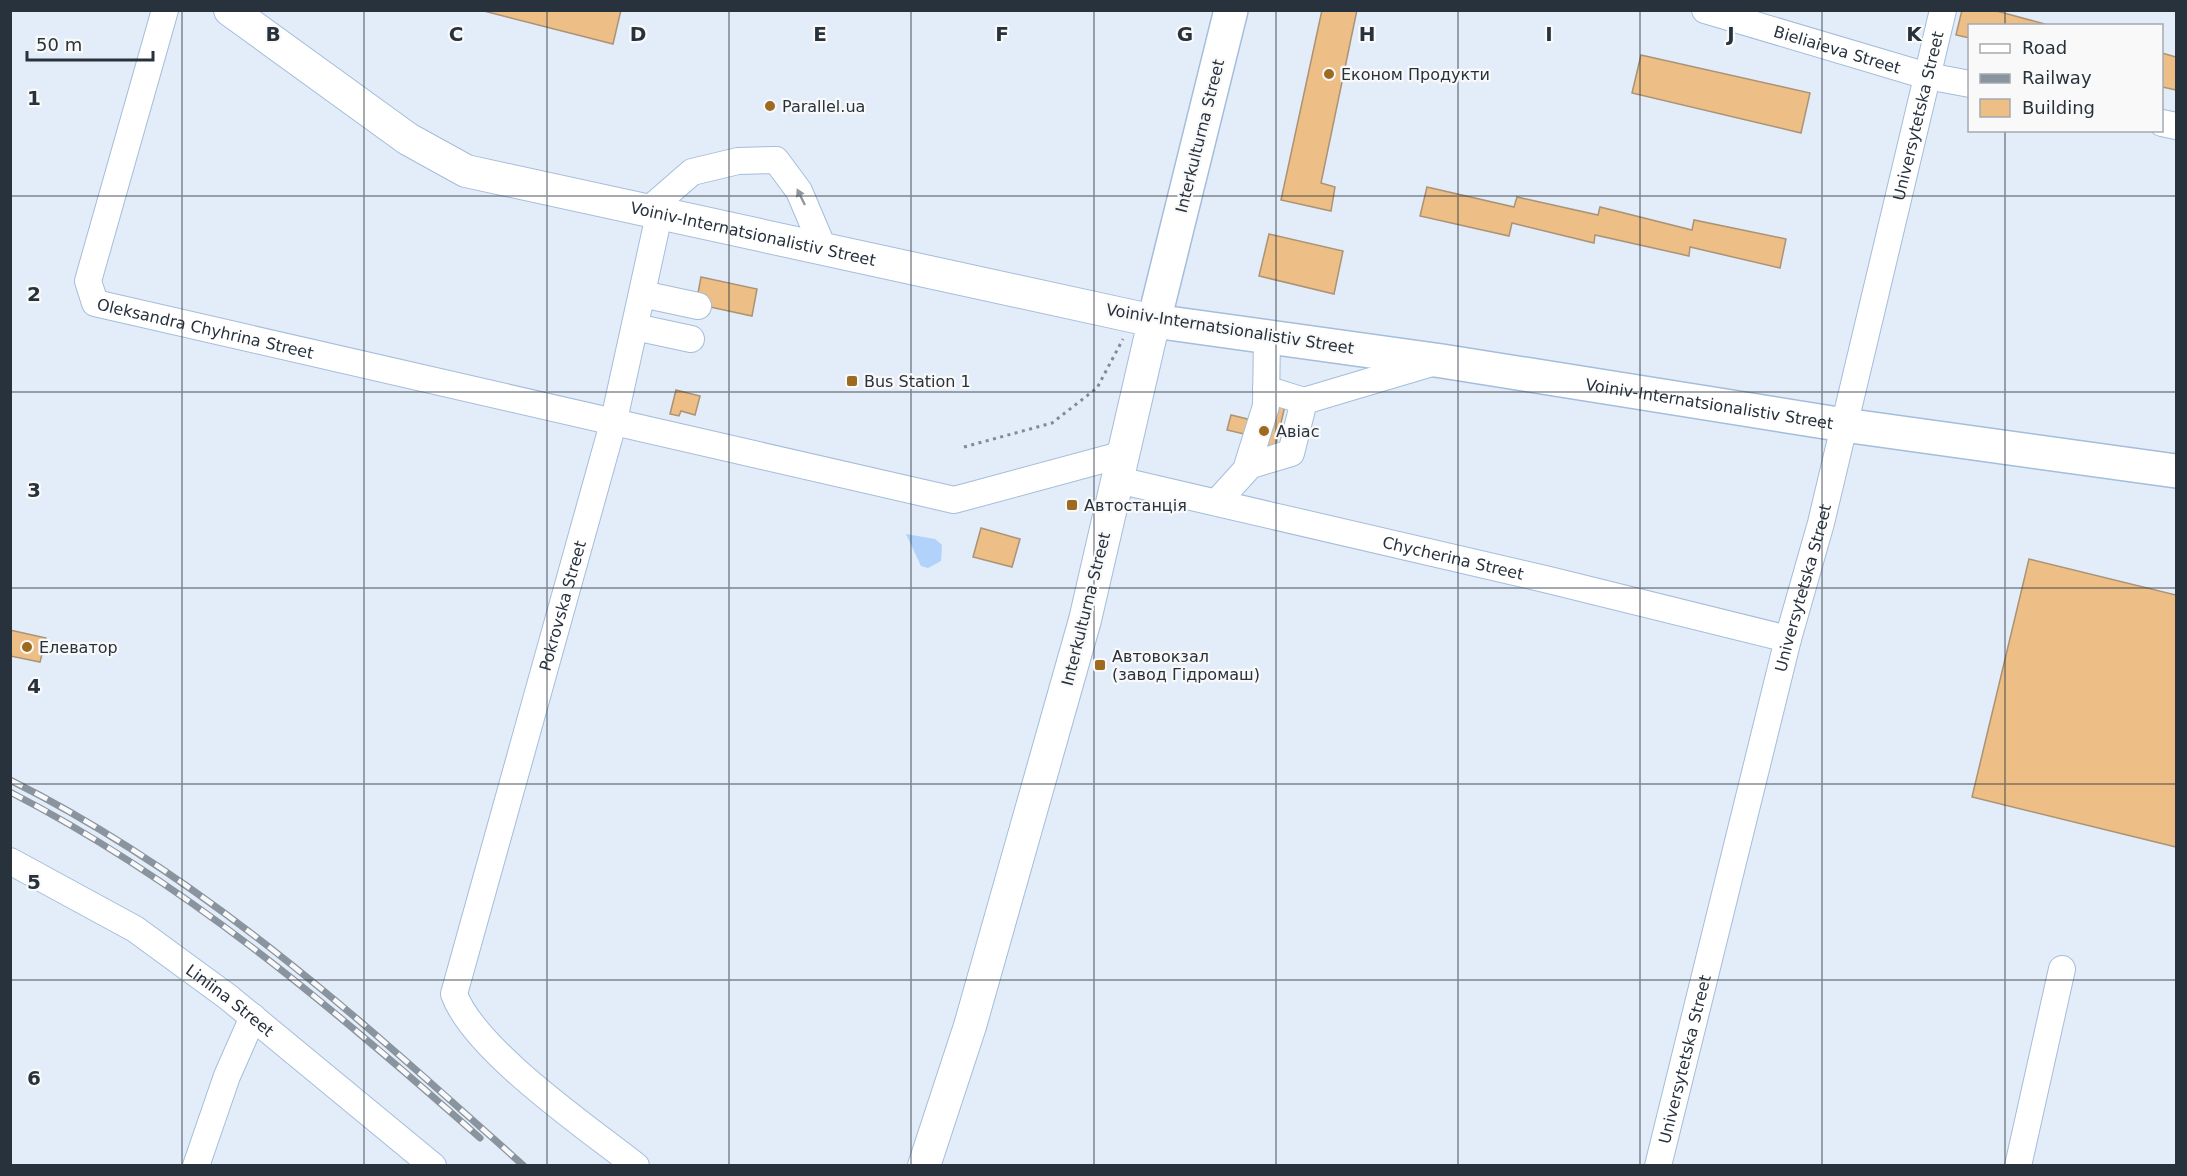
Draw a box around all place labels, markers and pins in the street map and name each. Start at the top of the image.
place label: Економ Продукти [1341,65,1490,84]
marker: Економ Продукти [1322,67,1336,81]
place label: Parallel.ua [782,97,865,116]
marker: Parallel.ua [763,99,777,113]
place label: Bus Station 1 [864,372,971,391]
marker: Bus Station 1 [845,374,859,388]
place label: Авіас [1276,422,1319,441]
marker: Авіас [1257,424,1271,438]
place label: Автостанція [1084,496,1187,515]
marker: Автостанція [1065,498,1079,512]
place label: Елеватор [39,638,118,657]
marker: Елеватор [20,640,34,654]
place label: Автовокзал (завод Гідромаш) [1112,647,1260,684]
marker: Автовокзал (завод Гідромаш) [1093,658,1107,672]

